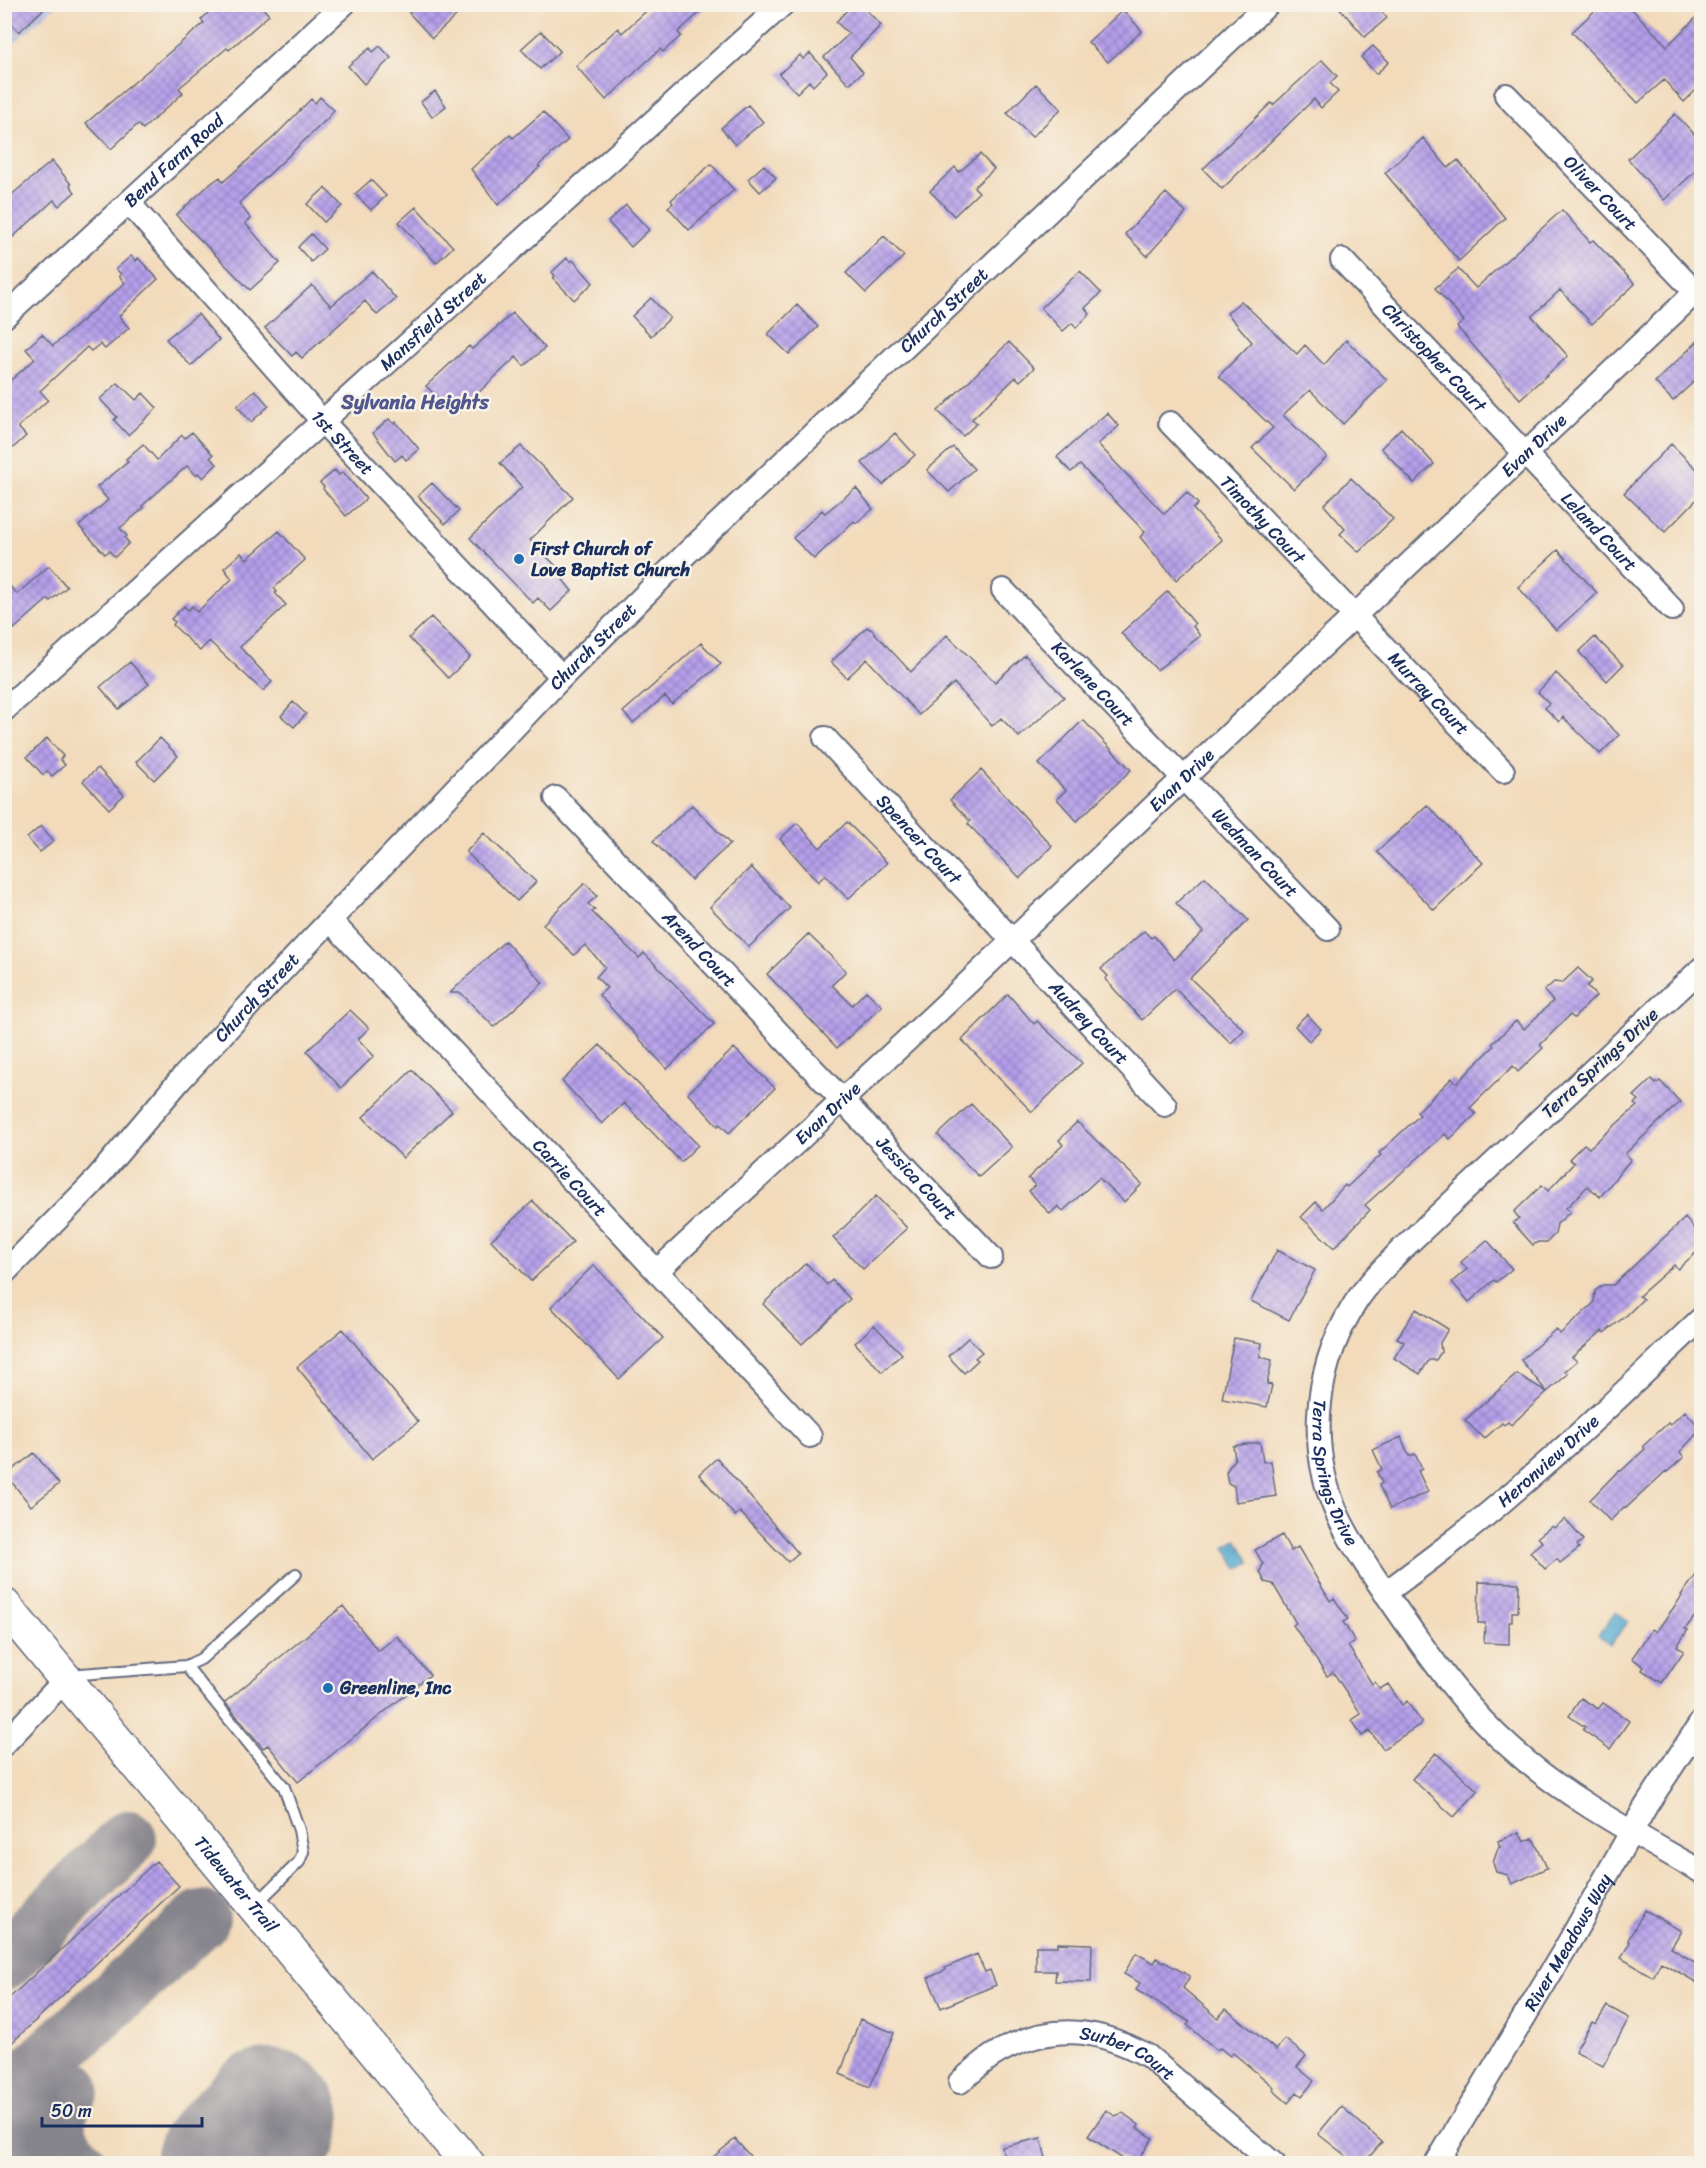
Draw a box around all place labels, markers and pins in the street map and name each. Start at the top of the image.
place label: First Church of Love Baptist Church [530,533,691,586]
marker: First Church of Love Baptist Church [512,552,526,566]
place label: Greenline, Inc [339,1672,452,1704]
marker: Greenline, Inc [321,1681,335,1695]

